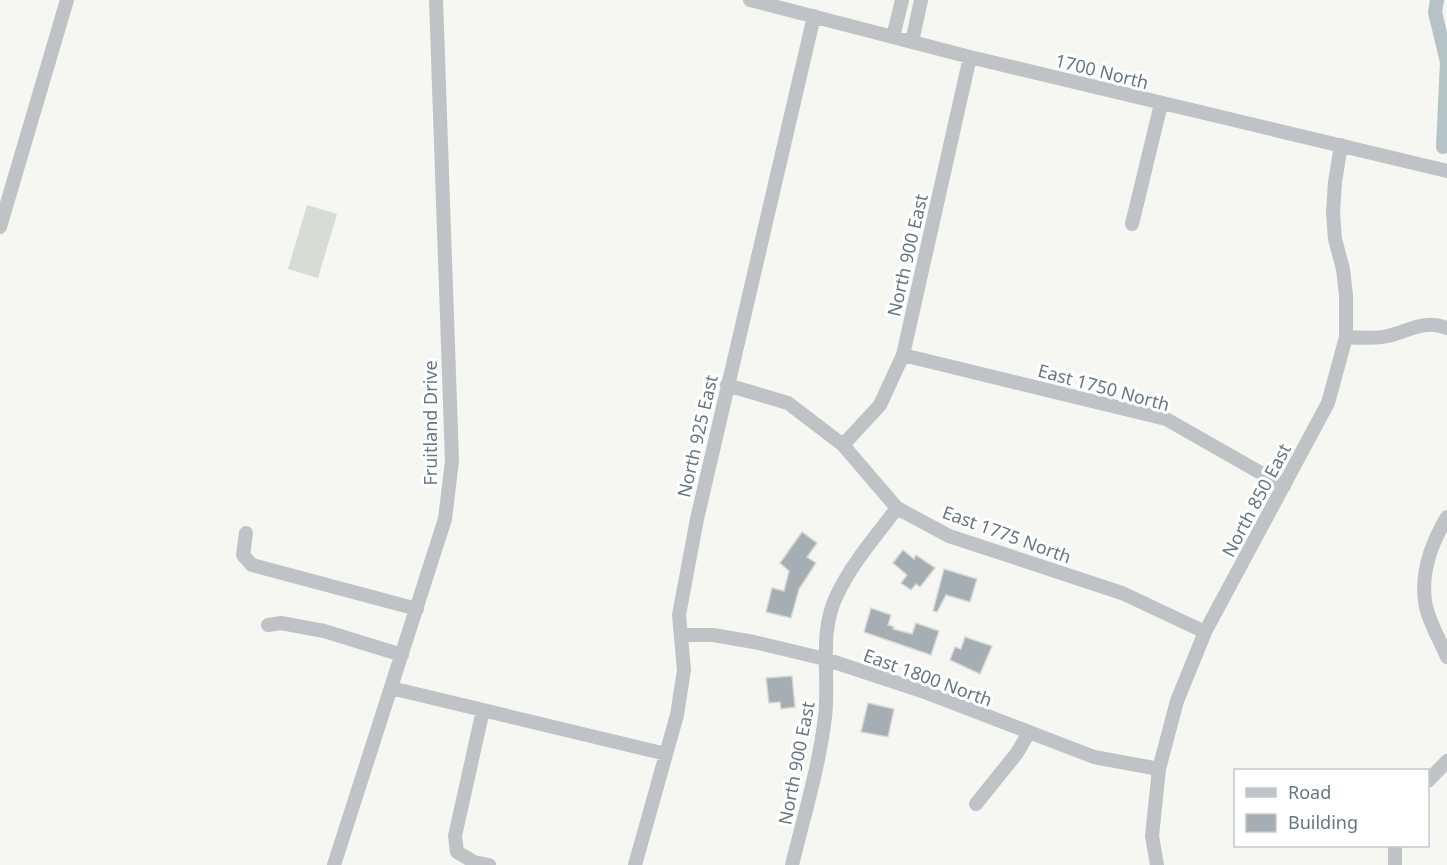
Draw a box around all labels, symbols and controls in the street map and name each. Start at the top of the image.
street label: 1700 North [1053,48,1151,94]
street label: North 900 East [881,191,933,319]
street label: East 1750 North [1035,358,1173,416]
street label: Fruitland Drive [418,360,442,486]
street label: North 925 East [671,372,723,500]
street label: North 850 East [1216,439,1296,561]
street label: East 1775 North [939,500,1075,568]
street label: East 1800 North [860,643,996,711]
street label: North 900 East [772,699,820,827]
legend [1234,769,1429,847]
text: Road [1288,780,1331,804]
text: Building [1288,810,1358,834]

